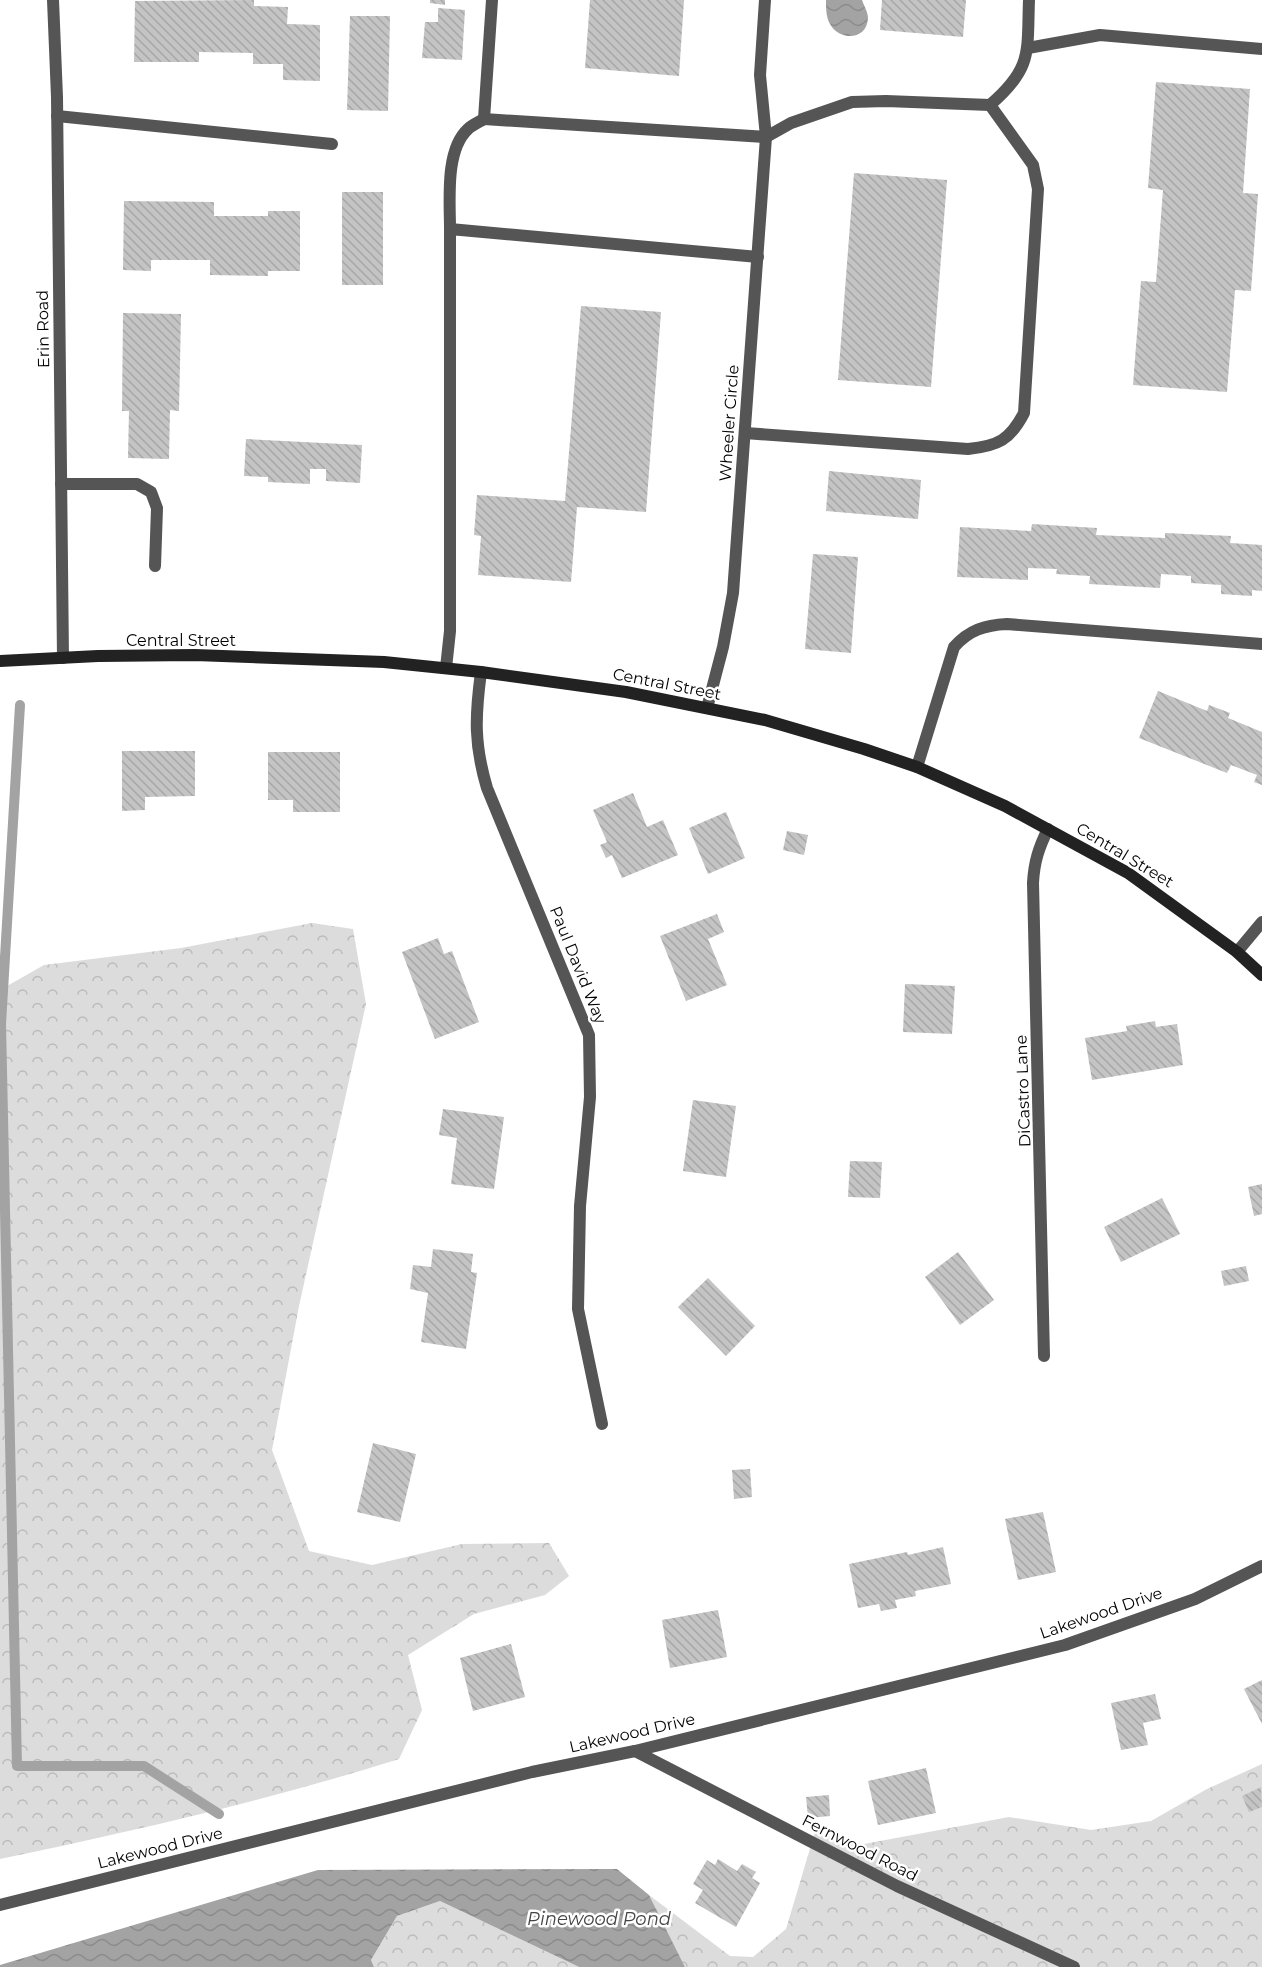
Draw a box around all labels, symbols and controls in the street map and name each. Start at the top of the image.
street label: Erin Road [33,290,53,368]
street label: Wheeler Circle [715,364,743,482]
street label: Central Street [126,631,237,650]
street label: Central Street [611,664,723,704]
street label: Central Street [1073,819,1177,892]
street label: Paul David Way [546,903,610,1027]
street label: DiCastro Lane [1012,1035,1034,1147]
street label: Lakewood Drive [1037,1583,1165,1643]
street label: Lakewood Drive [567,1709,697,1757]
street label: Fernwood Road [799,1811,921,1885]
street label: Lakewood Drive [95,1823,225,1873]
water label: Pinewood Pond [527,1908,672,1930]

